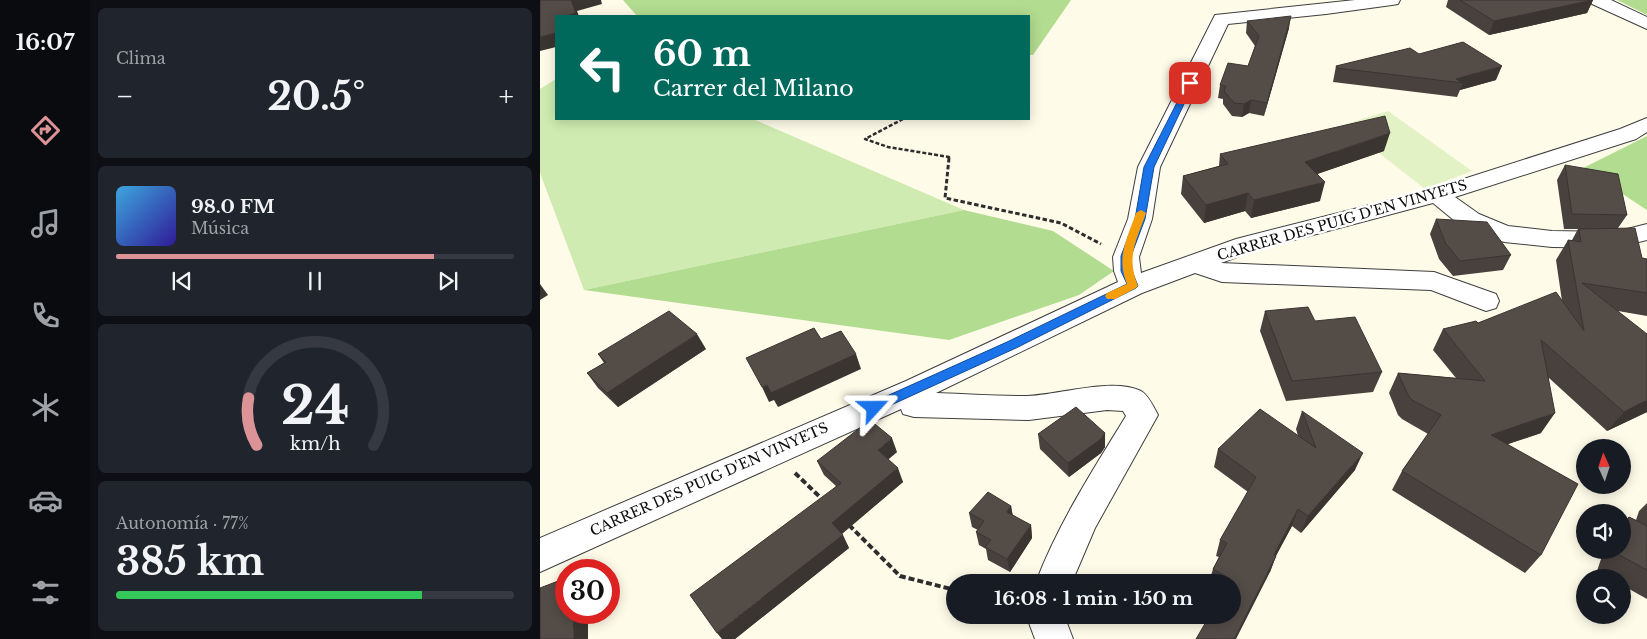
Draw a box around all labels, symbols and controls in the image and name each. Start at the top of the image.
text: 16:07 [16,29,74,56]
text: 60 m [653,32,751,75]
icon: left [570,35,635,100]
text: Clima [116,48,166,68]
pin [1169,62,1211,104]
icon: arrive [1176,69,1204,97]
text: 20.5° [267,73,365,120]
text: Carrer del Milano [653,75,854,102]
text: − [116,79,134,114]
text: + [499,79,514,114]
icon: directions [28,113,63,148]
street label: CARRER DES PUIG D'EN VINYETS [1215,176,1469,264]
text: 98.0 FM [191,195,275,218]
icon: music [28,206,63,241]
text: Música [191,218,249,238]
icon: previous [168,267,196,295]
icon: pause [301,267,329,295]
icon: next [434,267,462,295]
icon: phone [28,298,63,333]
text: 24 [281,374,349,438]
position arrow [847,381,899,433]
icon: climate [28,390,63,425]
street label: CARRER DES PUIG D'EN VINYETS [587,418,831,540]
text: km/h [290,433,340,455]
north arrow [1576,439,1631,494]
map controls [1576,439,1631,624]
icon: car [28,483,63,518]
button: sound [1576,504,1631,559]
text: Autonomía · 77% [116,513,249,533]
text: 385 km [116,538,264,585]
speed limit sign: 30 [555,559,620,624]
button: search [1576,569,1631,624]
icon: filters [28,575,63,610]
text: 16:08 · 1 min · 150 m [994,587,1193,610]

